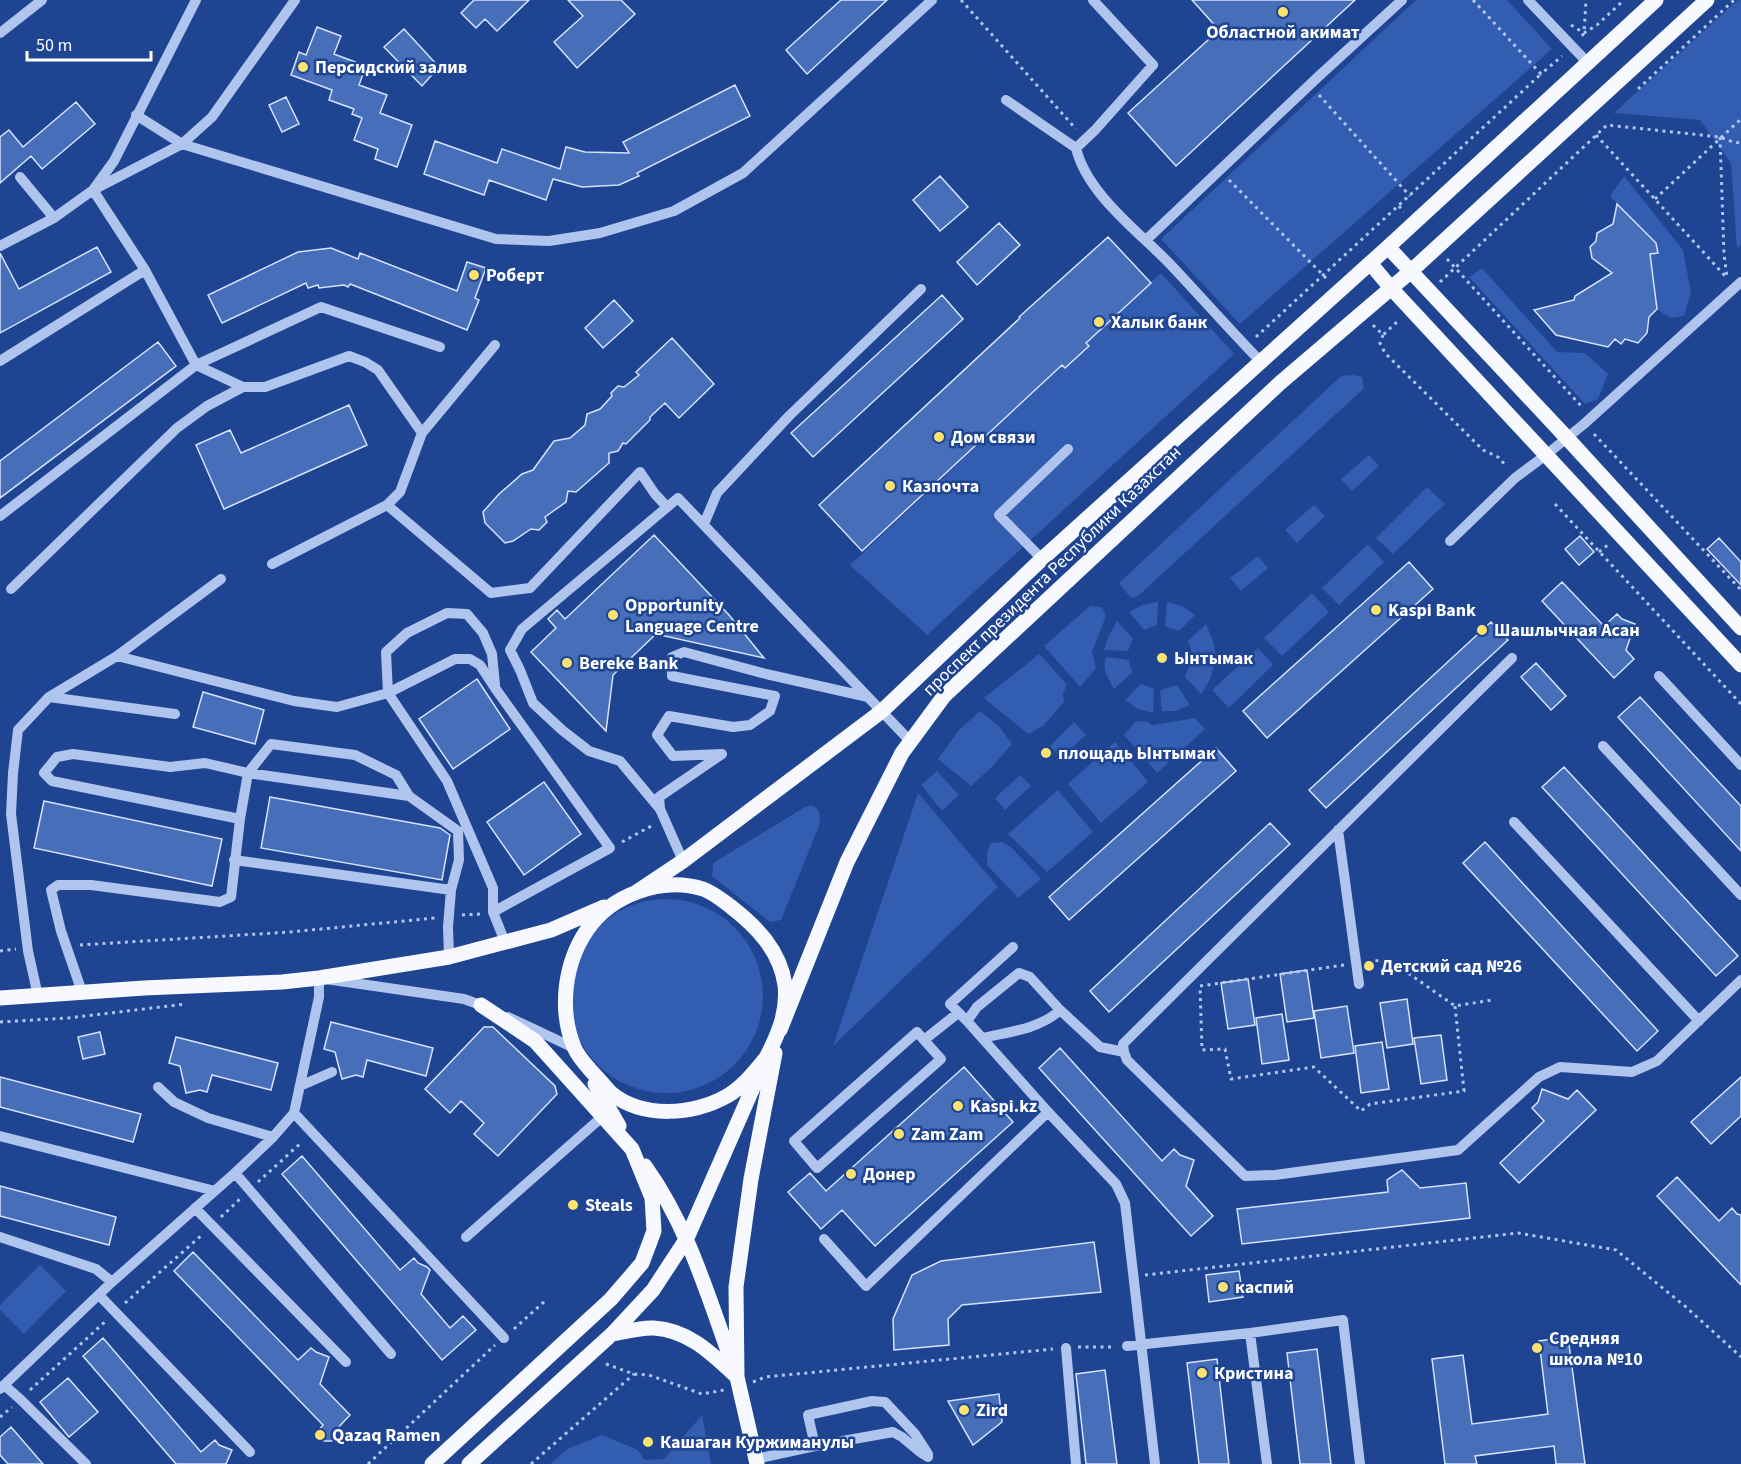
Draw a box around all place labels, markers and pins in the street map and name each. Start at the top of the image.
marker: Областной акимат [1276,5,1290,19]
place label: Областной акимат [1206,20,1360,45]
place label: Персидский залив [315,55,467,80]
marker: Персидский залив [296,60,310,74]
place label: Роберт [486,263,545,288]
marker: Роберт [467,268,481,282]
place label: Халык банк [1111,310,1207,335]
marker: Халык банк [1092,315,1106,329]
place label: Дом связи [951,425,1035,450]
marker: Дом связи [932,430,946,444]
place label: Казпочта [902,474,979,499]
marker: Казпочта [883,479,897,493]
place label: Opportunity Language Centre [625,593,759,639]
place label: Kaspi Bank [1388,598,1476,623]
marker: Kaspi Bank [1369,603,1383,617]
marker: Opportunity Language Centre [606,608,620,622]
place label: Шашлычная Асан [1494,618,1640,643]
marker: Шашлычная Асан [1475,623,1489,637]
place label: Ынтымак [1174,646,1253,671]
place label: Bereke Bank [579,651,678,676]
marker: Ынтымак [1155,651,1169,665]
marker: Bereke Bank [560,656,574,670]
place label: площадь Ынтымак [1058,741,1216,766]
marker: площадь Ынтымак [1039,746,1053,760]
place label: Детский сад №26 [1381,954,1522,979]
marker: Детский сад №26 [1362,959,1376,973]
place label: Kaspi.kz [970,1094,1037,1119]
marker: Kaspi.kz [951,1099,965,1113]
place label: Zam Zam [911,1122,983,1147]
marker: Zam Zam [892,1127,906,1141]
place label: Донер [863,1162,915,1187]
marker: Донер [844,1167,858,1181]
place label: Steals [585,1193,633,1218]
marker: Steals [566,1198,580,1212]
place label: каспий [1235,1275,1294,1300]
marker: каспий [1216,1280,1230,1294]
place label: Средняя школа №10 [1549,1326,1643,1372]
marker: Средняя школа №10 [1530,1341,1544,1355]
place label: Кристина [1214,1361,1293,1386]
marker: Кристина [1195,1366,1209,1380]
place label: Zird [976,1398,1008,1423]
marker: Zird [957,1403,971,1417]
place label: Qazaq Ramen [332,1423,441,1448]
marker: Qazaq Ramen [313,1428,327,1442]
place label: Кашаган Куржиманулы [660,1430,854,1455]
marker: Кашаган Куржиманулы [641,1435,655,1449]

